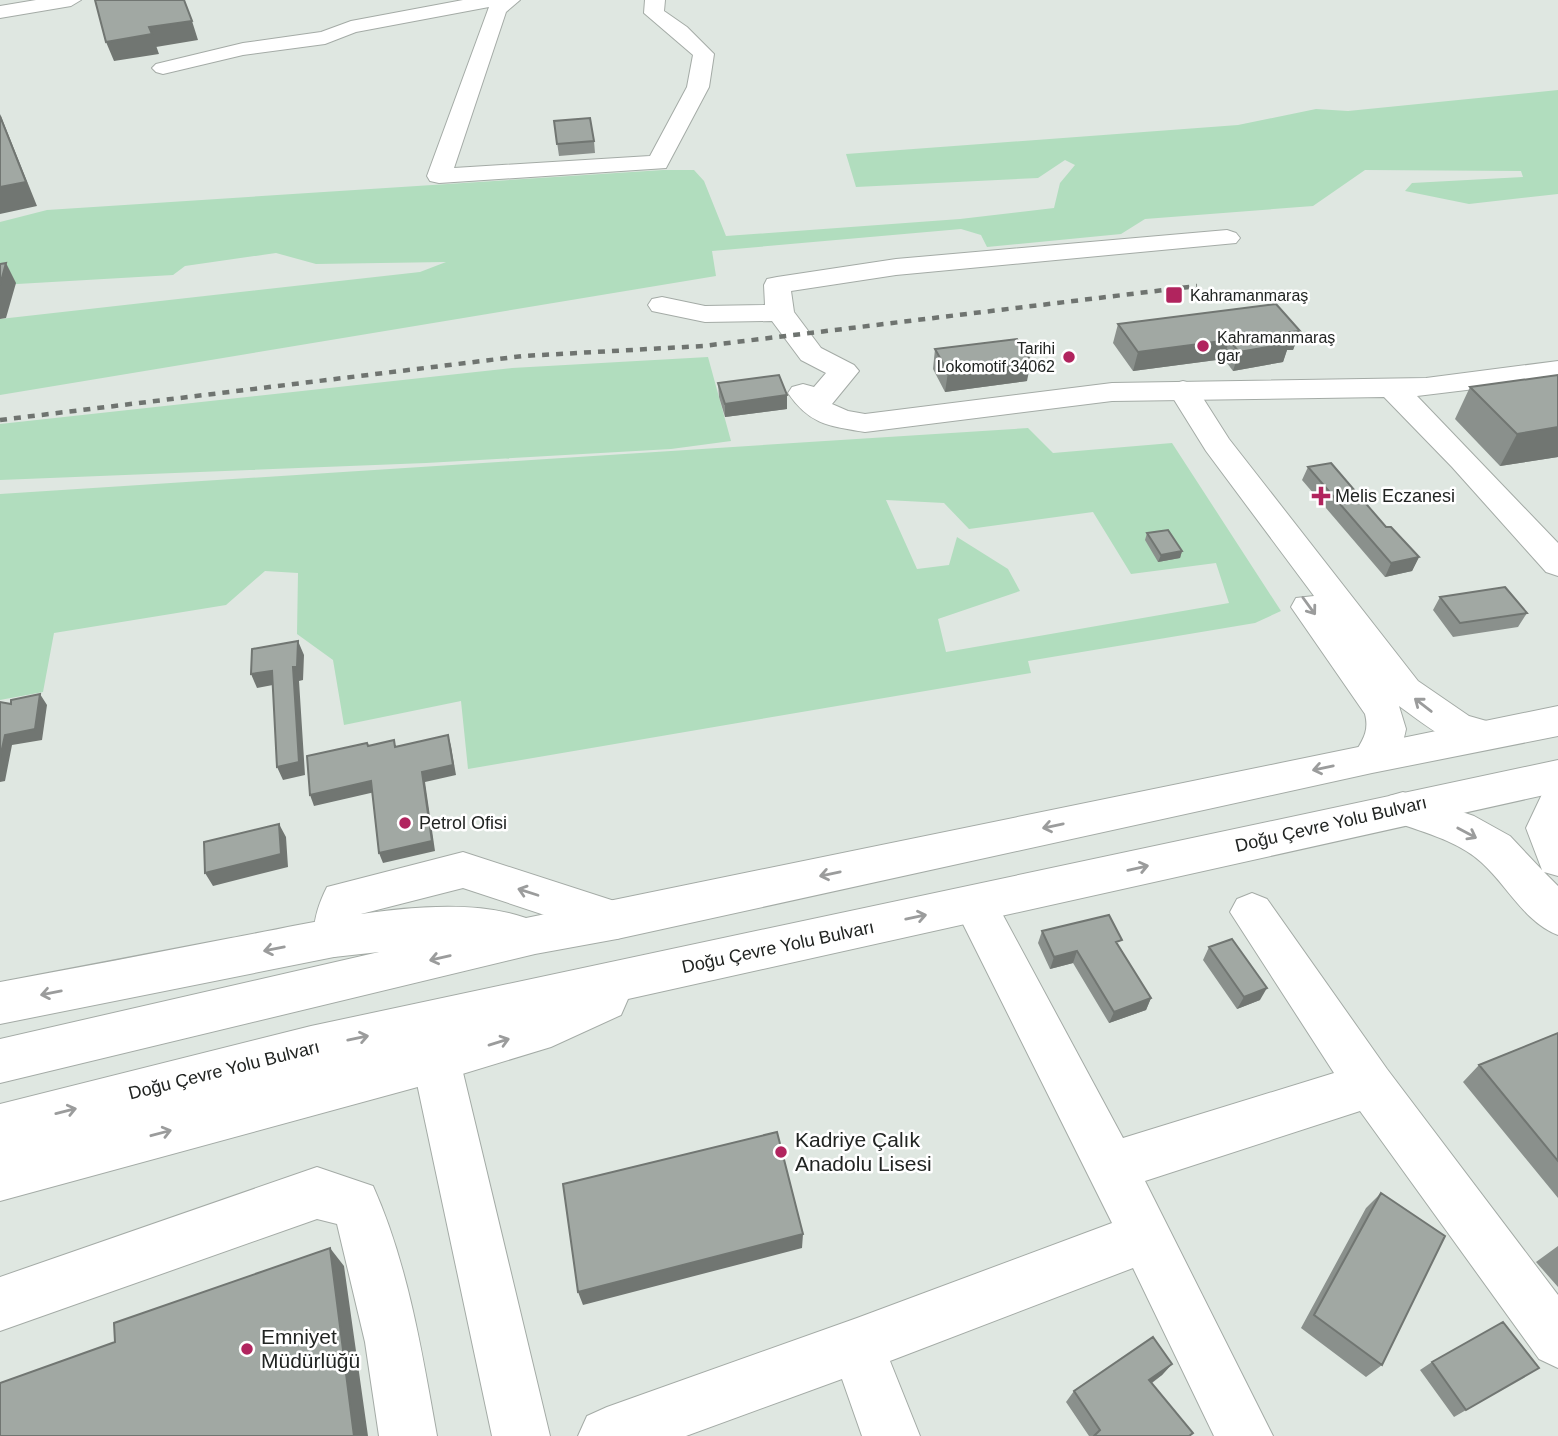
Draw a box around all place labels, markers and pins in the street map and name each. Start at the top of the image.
marker: Kahramanmaraş [1164,285,1184,305]
place label: Kahramanmaraş [1190,287,1308,304]
place label: Kahramanmaraş gar [1217,329,1335,364]
marker: Kahramanmaraş gar [1195,338,1211,354]
place label: Tarihi Lokomotif 34062 [937,340,1055,375]
marker: Tarihi Lokomotif 34062 [1061,349,1077,365]
place label: Melis Eczanesi [1335,486,1455,506]
marker: Melis Eczanesi [1313,488,1329,504]
place label: Petrol Ofisi [419,813,507,833]
marker: Petrol Ofisi [397,815,413,831]
place label: Kadriye Çalık Anadolu Lisesi [795,1128,932,1175]
marker: Kadriye Çalık Anadolu Lisesi [773,1144,789,1160]
place label: Emniyet Müdürlüğü [261,1325,360,1372]
marker: Emniyet Müdürlüğü [239,1341,255,1357]

